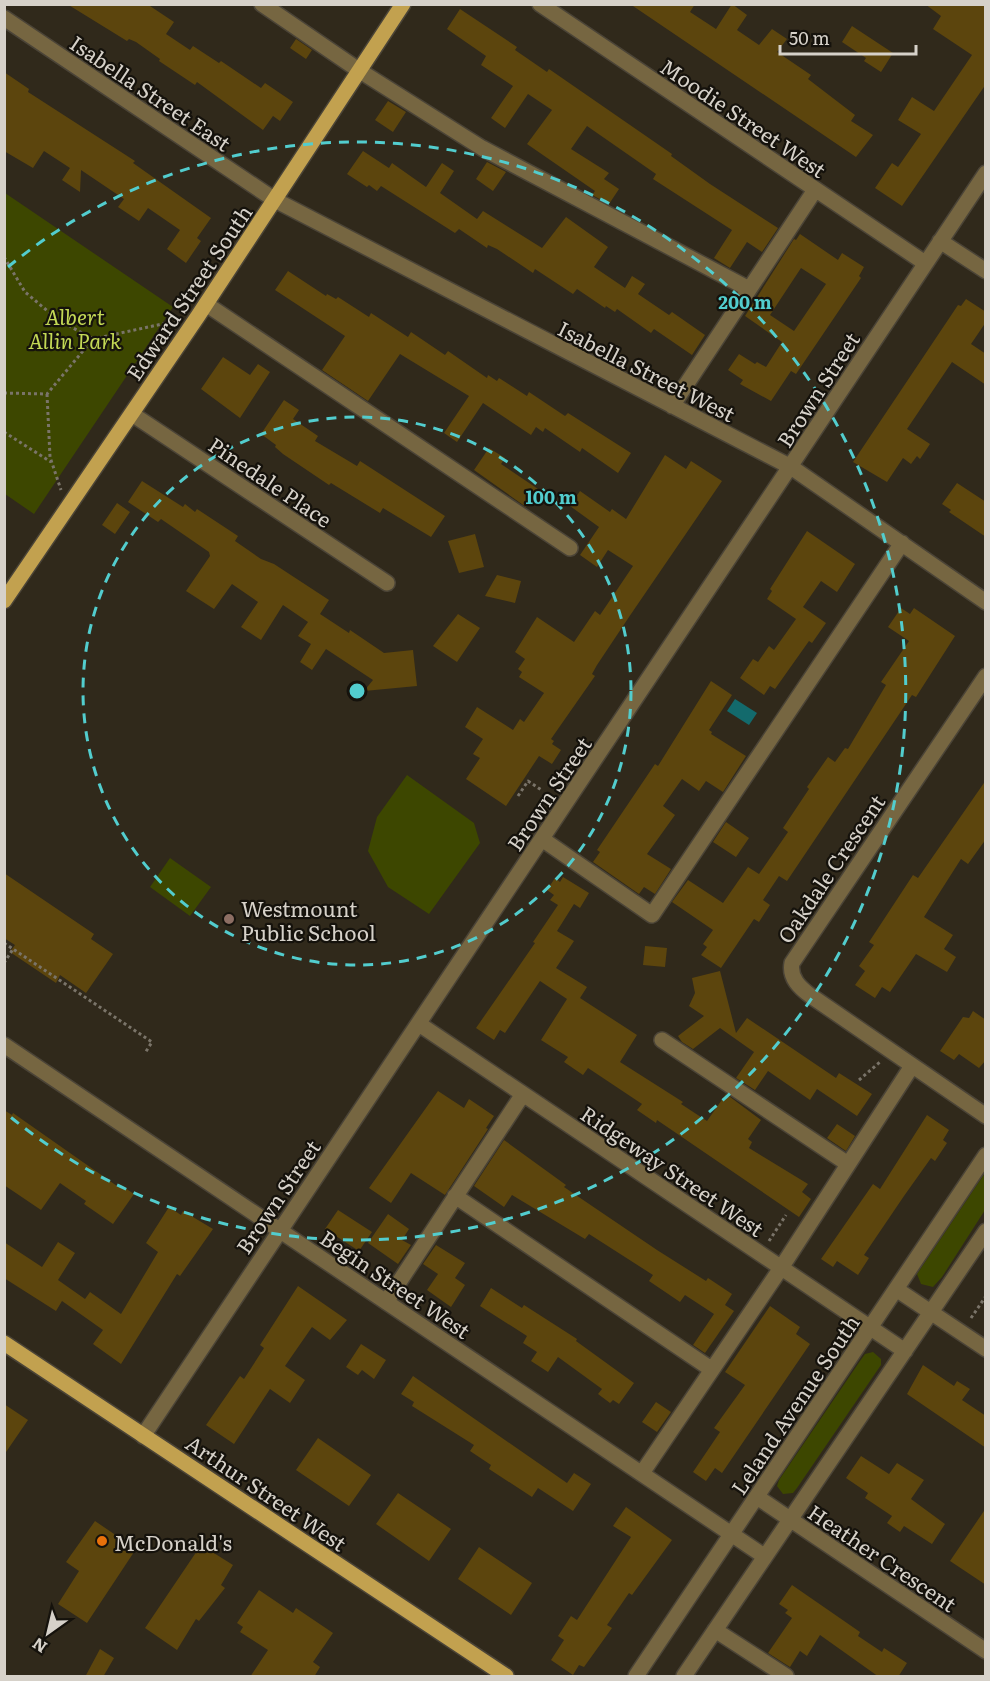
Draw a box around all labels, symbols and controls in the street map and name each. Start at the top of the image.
scale bar [780,18,916,56]
text: 50 m [789,24,830,51]
street label: Isabella Street East [64,27,238,158]
street label: Moodie Street West [655,50,833,184]
street label: Edward Street South [118,198,258,386]
text: 200 m [718,288,772,315]
park label: Albert Allin Park [28,300,122,355]
street label: Isabella Street West [553,312,742,428]
street label: Brown Street [768,325,866,453]
street label: Pinedale Place [203,428,339,534]
text: 100 m [525,483,577,510]
centre of rings [347,681,367,701]
street label: Brown Street [498,729,598,856]
street label: Oakdale Crescent [769,787,892,948]
place label: Westmount Public School [241,892,376,947]
marker: Westmount Public School [222,912,236,926]
street label: Ridgeway Street West [575,1097,771,1243]
street label: Brown Street [227,1132,327,1259]
street label: Begin Street West [315,1221,478,1345]
street label: Leland Avenue South [722,1308,866,1500]
street label: Arthur Street West [180,1427,354,1558]
street label: Heather Crescent [802,1496,964,1619]
place label: McDonald's [114,1526,232,1557]
marker: McDonald's [95,1534,109,1548]
north arrow [18,1603,78,1663]
text: N [27,1633,51,1660]

